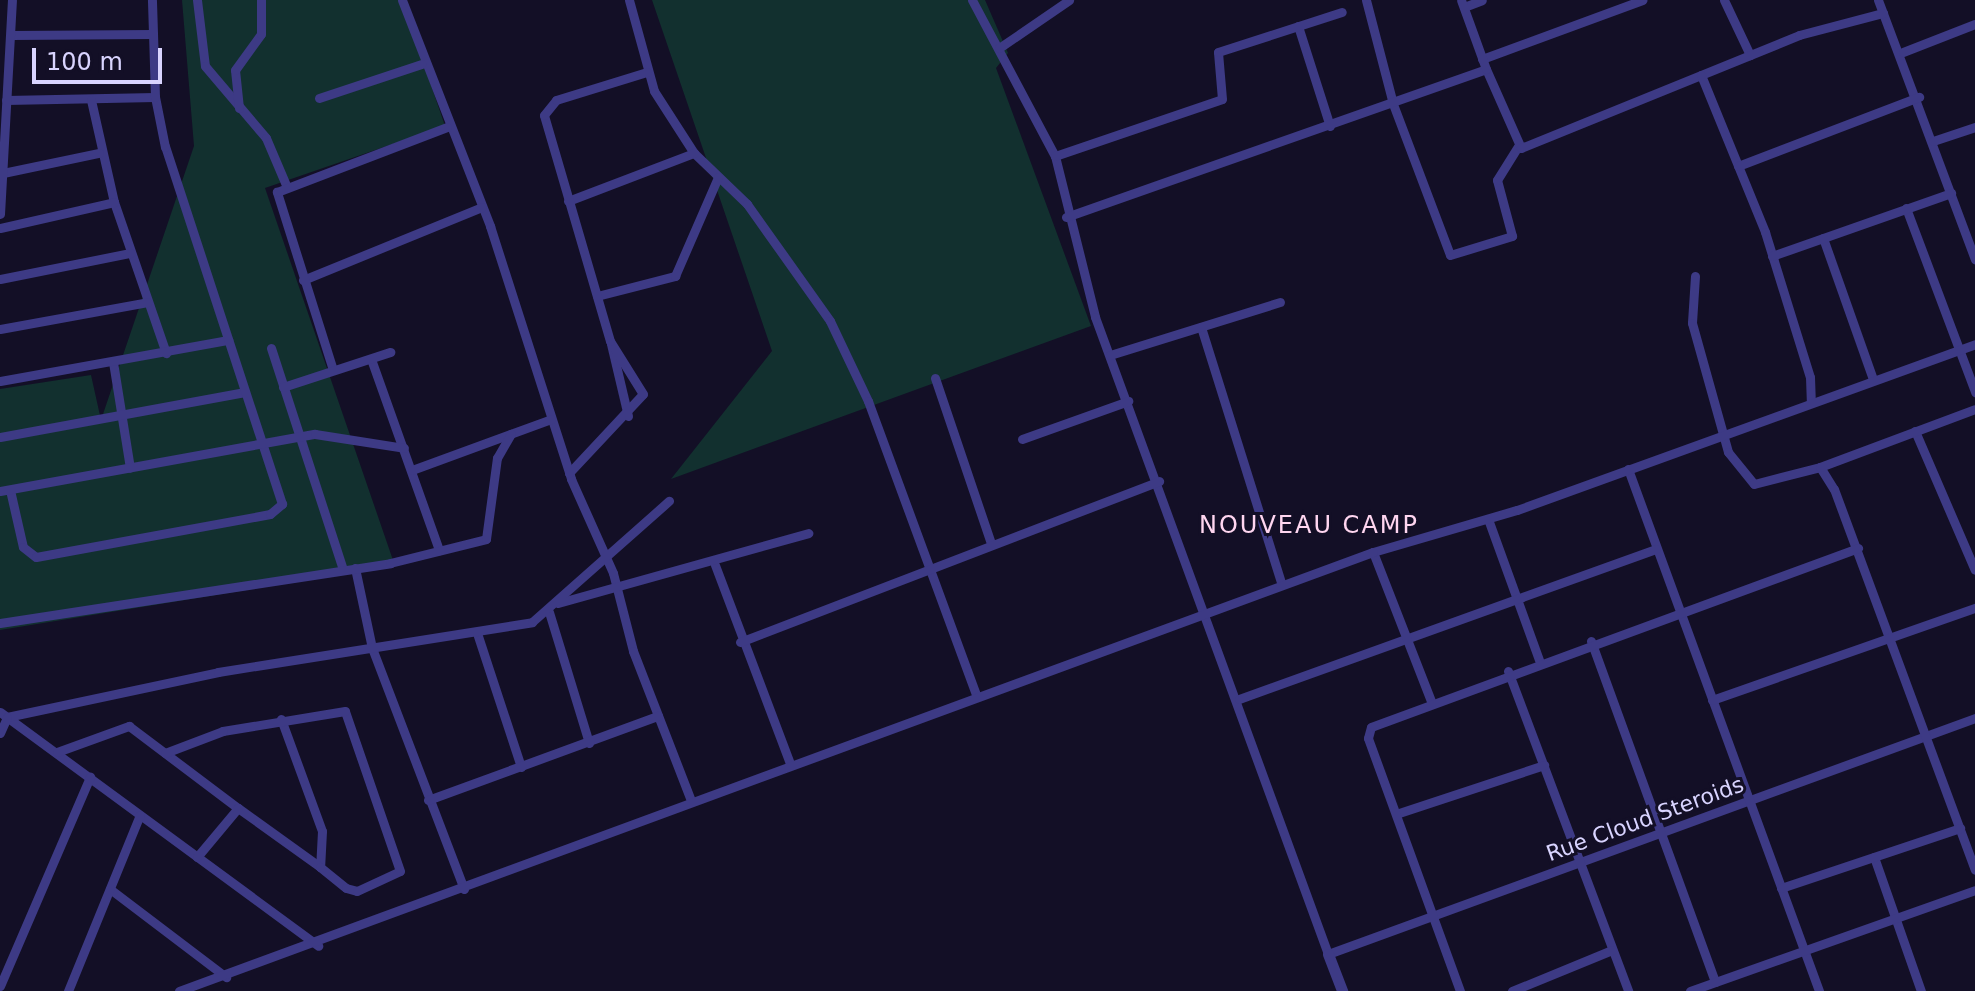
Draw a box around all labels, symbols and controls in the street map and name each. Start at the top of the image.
scale bar [36,32,166,82]
text: 100 m [46,48,123,76]
district label: NOUVEAU CAMP [1199,512,1419,540]
street label: Rue Cloud Steroids [1543,771,1747,867]

